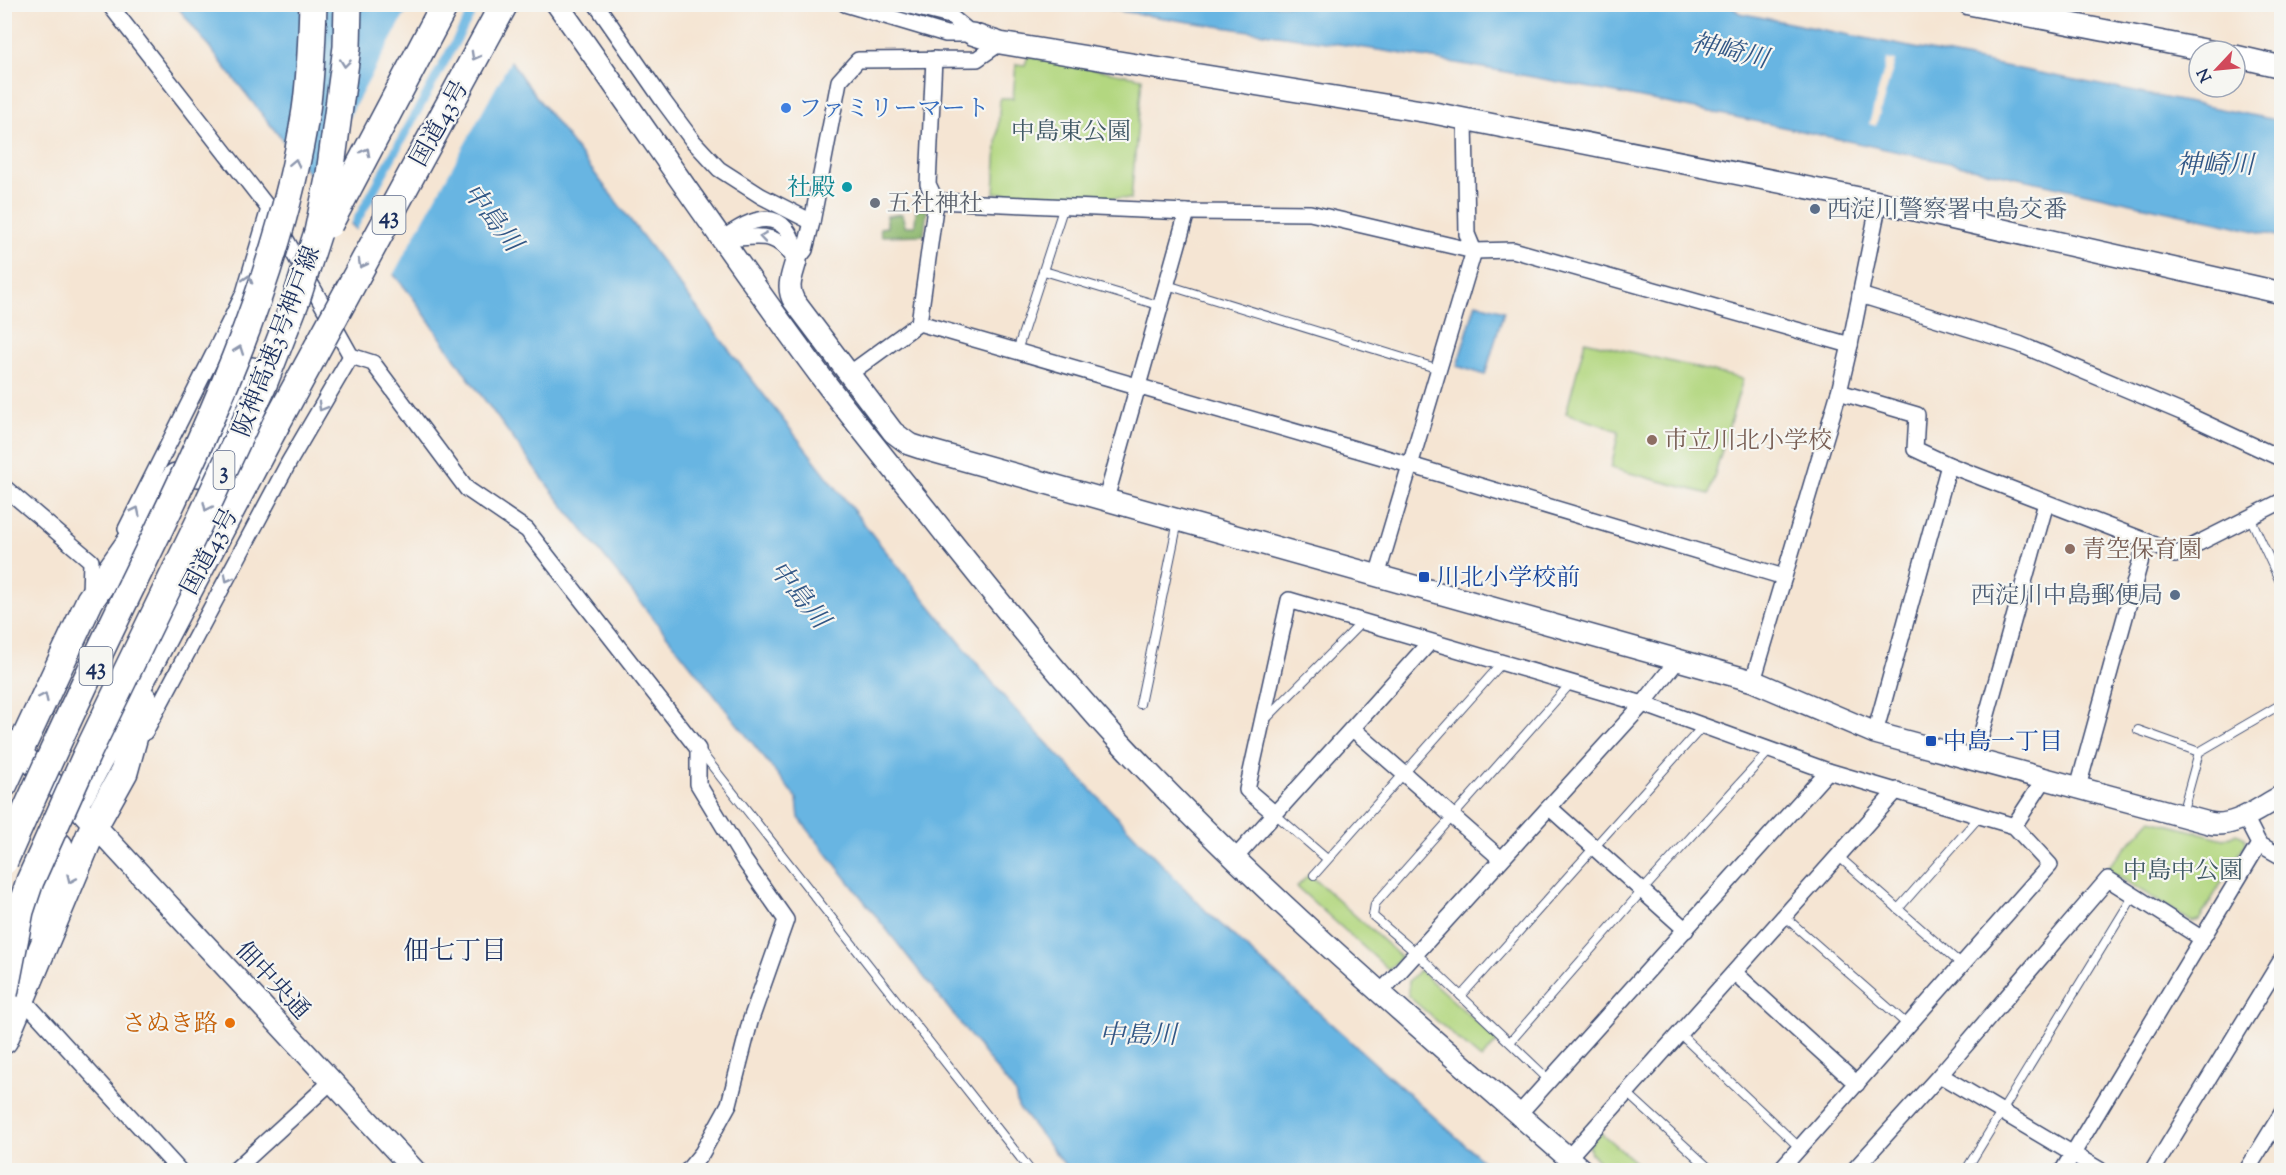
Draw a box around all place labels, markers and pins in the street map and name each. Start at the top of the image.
place label: ファミリーマート [798,93,990,127]
marker: ファミリーマート [779,101,793,115]
place label: 社殿 [787,172,835,206]
marker: 社殿 [840,180,854,194]
place label: 五社神社 [887,188,983,222]
place label: 西淀川警察署中島交番 [1827,194,2067,228]
marker: 五社神社 [868,196,882,210]
marker: 西淀川警察署中島交番 [1808,202,1822,216]
place label: 市立川北小学校 [1664,425,1832,459]
marker: 市立川北小学校 [1645,433,1659,447]
place label: 青空保育園 [2082,534,2202,568]
marker: 青空保育園 [2063,542,2077,556]
place label: 川北小学校前 [1436,562,1580,596]
marker: 川北小学校前 [1417,570,1431,584]
place label: 西淀川中島郵便局 [1971,580,2163,614]
marker: 西淀川中島郵便局 [2168,588,2182,602]
place label: 中島一丁目 [1943,726,2063,760]
marker: 中島一丁目 [1924,734,1938,748]
place label: さぬき路 [122,1008,218,1042]
marker: さぬき路 [223,1016,237,1030]

